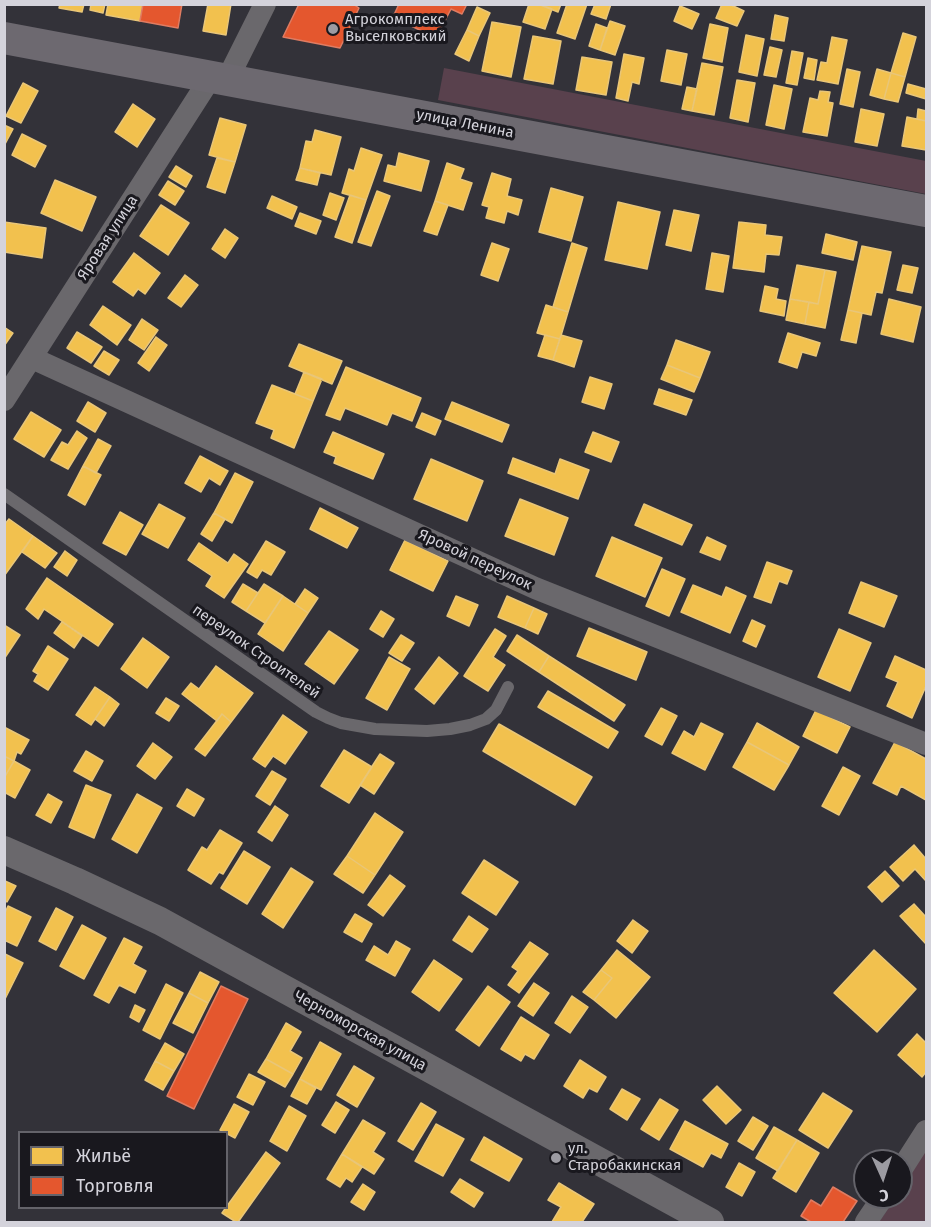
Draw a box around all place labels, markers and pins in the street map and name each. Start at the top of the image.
place label: Агрокомплекс Выселковский [345,11,446,46]
marker: Агрокомплекс Выселковский [326,22,340,36]
place label: ул. Старобакинская [568,1140,681,1175]
marker: ул. Старобакинская [549,1151,563,1165]

